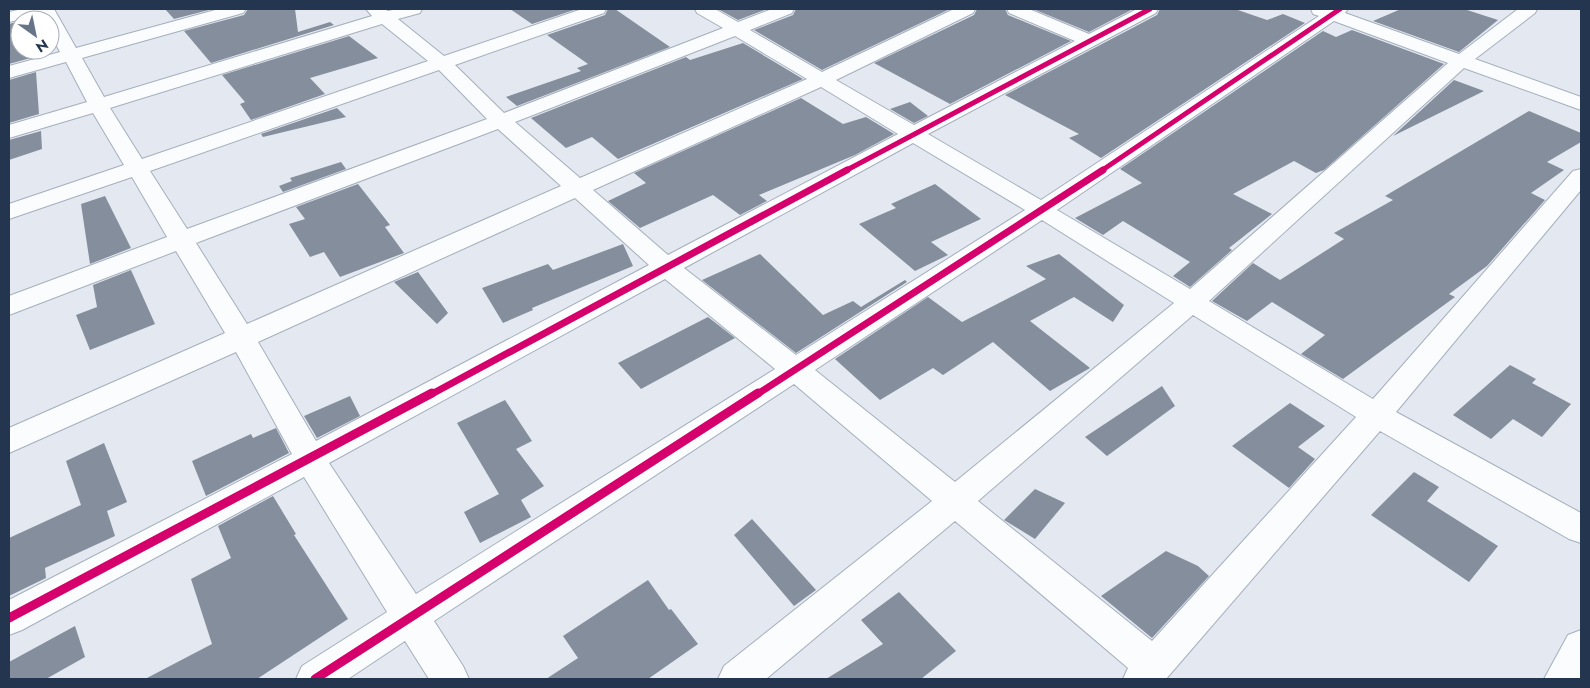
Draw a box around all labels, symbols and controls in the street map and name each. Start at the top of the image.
north arrow [10,10,60,60]
text: N [32,34,52,57]

